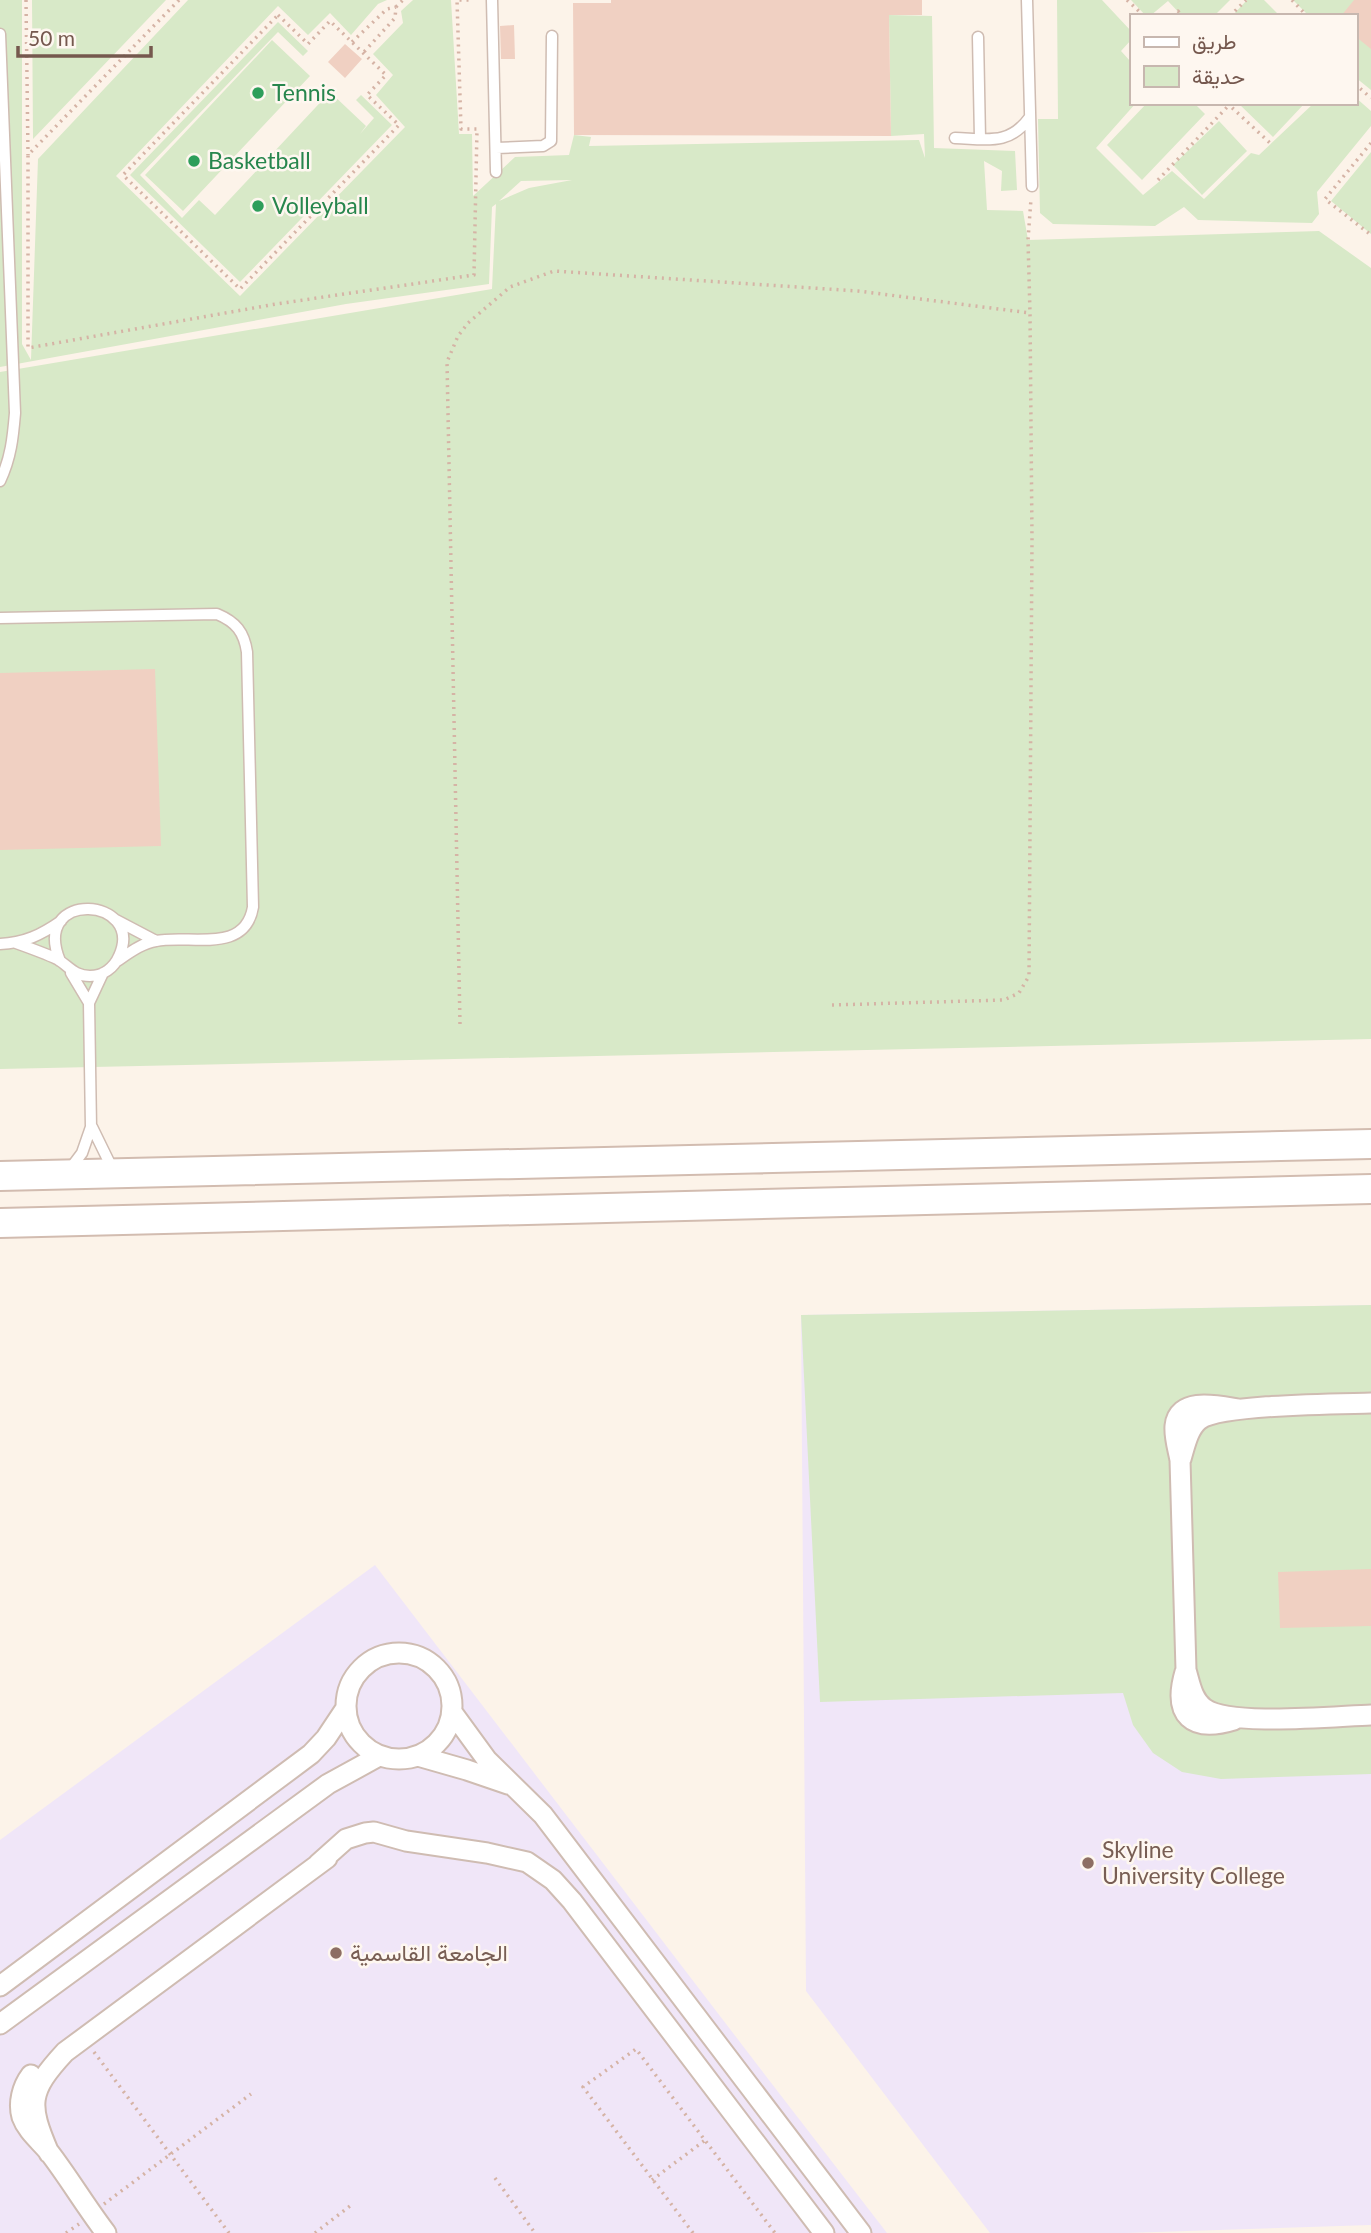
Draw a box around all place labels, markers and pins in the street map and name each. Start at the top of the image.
place label: Tennis [272,78,336,106]
marker: Tennis [250,85,266,101]
place label: Basketball [208,146,311,174]
marker: Basketball [186,153,202,169]
place label: Volleyball [272,191,369,219]
marker: Volleyball [250,198,266,214]
place label: Skyline University College [1102,1835,1285,1889]
marker: Skyline University College [1080,1855,1096,1871]
place label: الجامعة القاسمية [350,1938,508,1966]
marker: الجامعة القاسمية [328,1945,344,1961]

